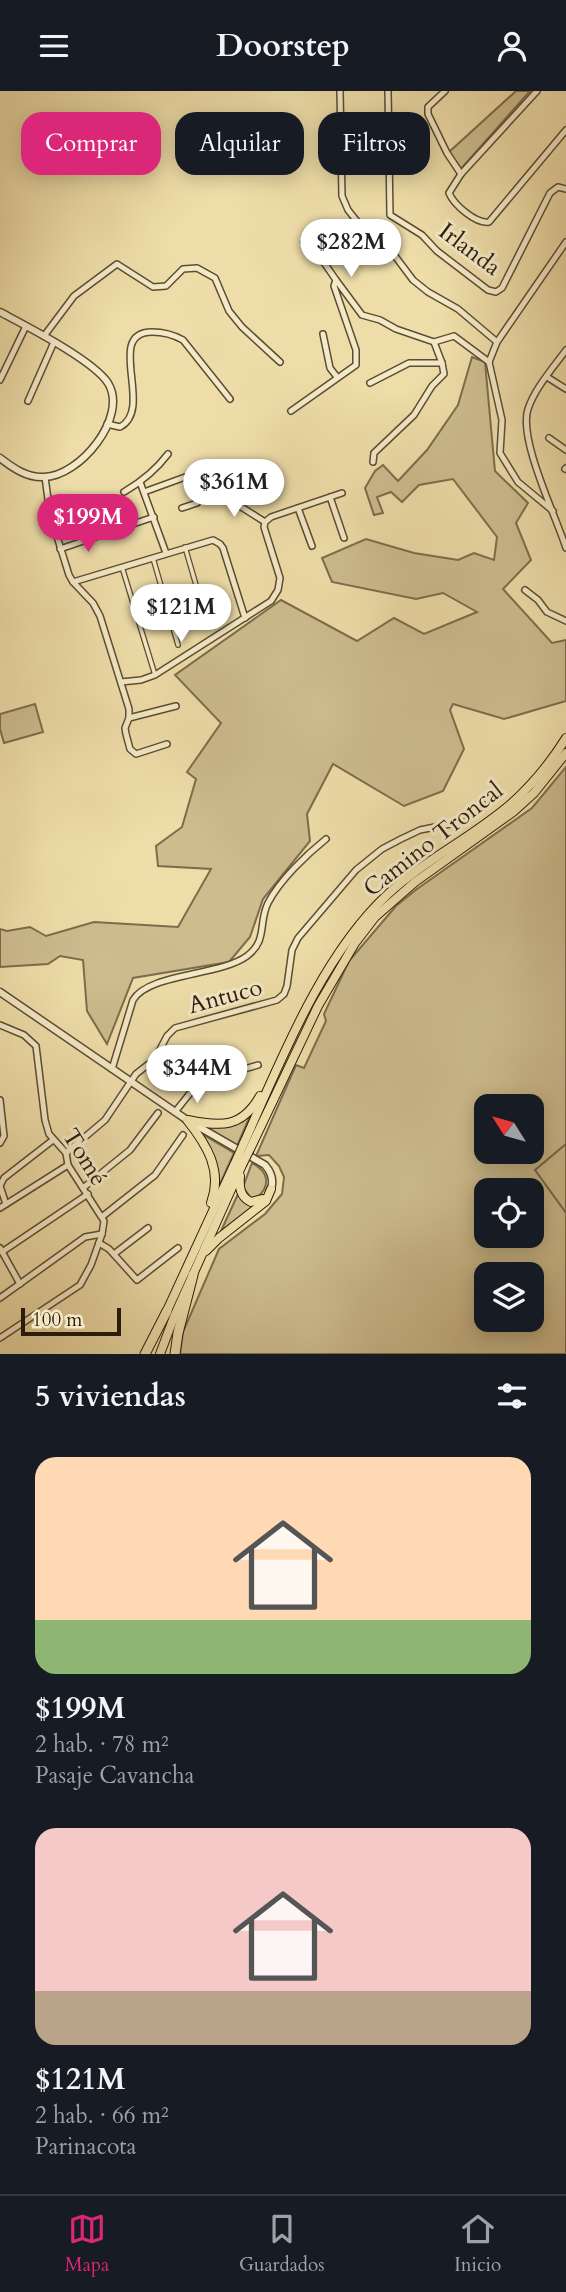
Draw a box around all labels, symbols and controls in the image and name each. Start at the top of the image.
text: Doorstep [216,24,350,68]
icon: menu [35,27,73,65]
icon: person [493,27,531,65]
chip: Comprar [21,112,161,175]
chip: Alquilar [175,112,304,175]
chip: Filtros [318,112,430,175]
street label: Irlanda [432,215,508,284]
pin: $282M [302,219,400,279]
text: $282M [316,226,386,257]
pin: $361M [185,459,283,519]
text: $361M [199,466,269,497]
pin: $199M [39,495,137,554]
text: $199M [53,501,123,532]
pin: $121M [132,585,230,644]
text: $121M [146,591,216,622]
street label: Camino Troncal [356,774,510,904]
street label: Antuco [184,971,266,1022]
pin: $344M [148,1045,246,1105]
text: $344M [162,1052,232,1083]
north arrow [474,1094,544,1164]
map controls [474,1094,544,1332]
street label: Tomé [54,1122,115,1192]
button: locate [474,1178,544,1248]
button: layers [474,1262,544,1332]
scale bar [21,1305,121,1337]
text: 100 m [32,1307,82,1333]
text: 5 viviendas [35,1376,186,1417]
icon: filters [493,1377,531,1415]
icon: home [220,1502,346,1628]
text: $199M [35,1688,126,1729]
text: 2 hab. · 78 m² [35,1729,169,1760]
text: Pasaje Cavancha [35,1760,195,1791]
icon: home [220,1873,346,1999]
text: $121M [35,2059,126,2100]
text: 2 hab. · 66 m² [35,2100,169,2131]
text: Parinacota [35,2131,137,2162]
tab: Mapa [65,2210,109,2278]
tab: Guardados [239,2210,325,2278]
tab: Inicio [454,2210,501,2278]

